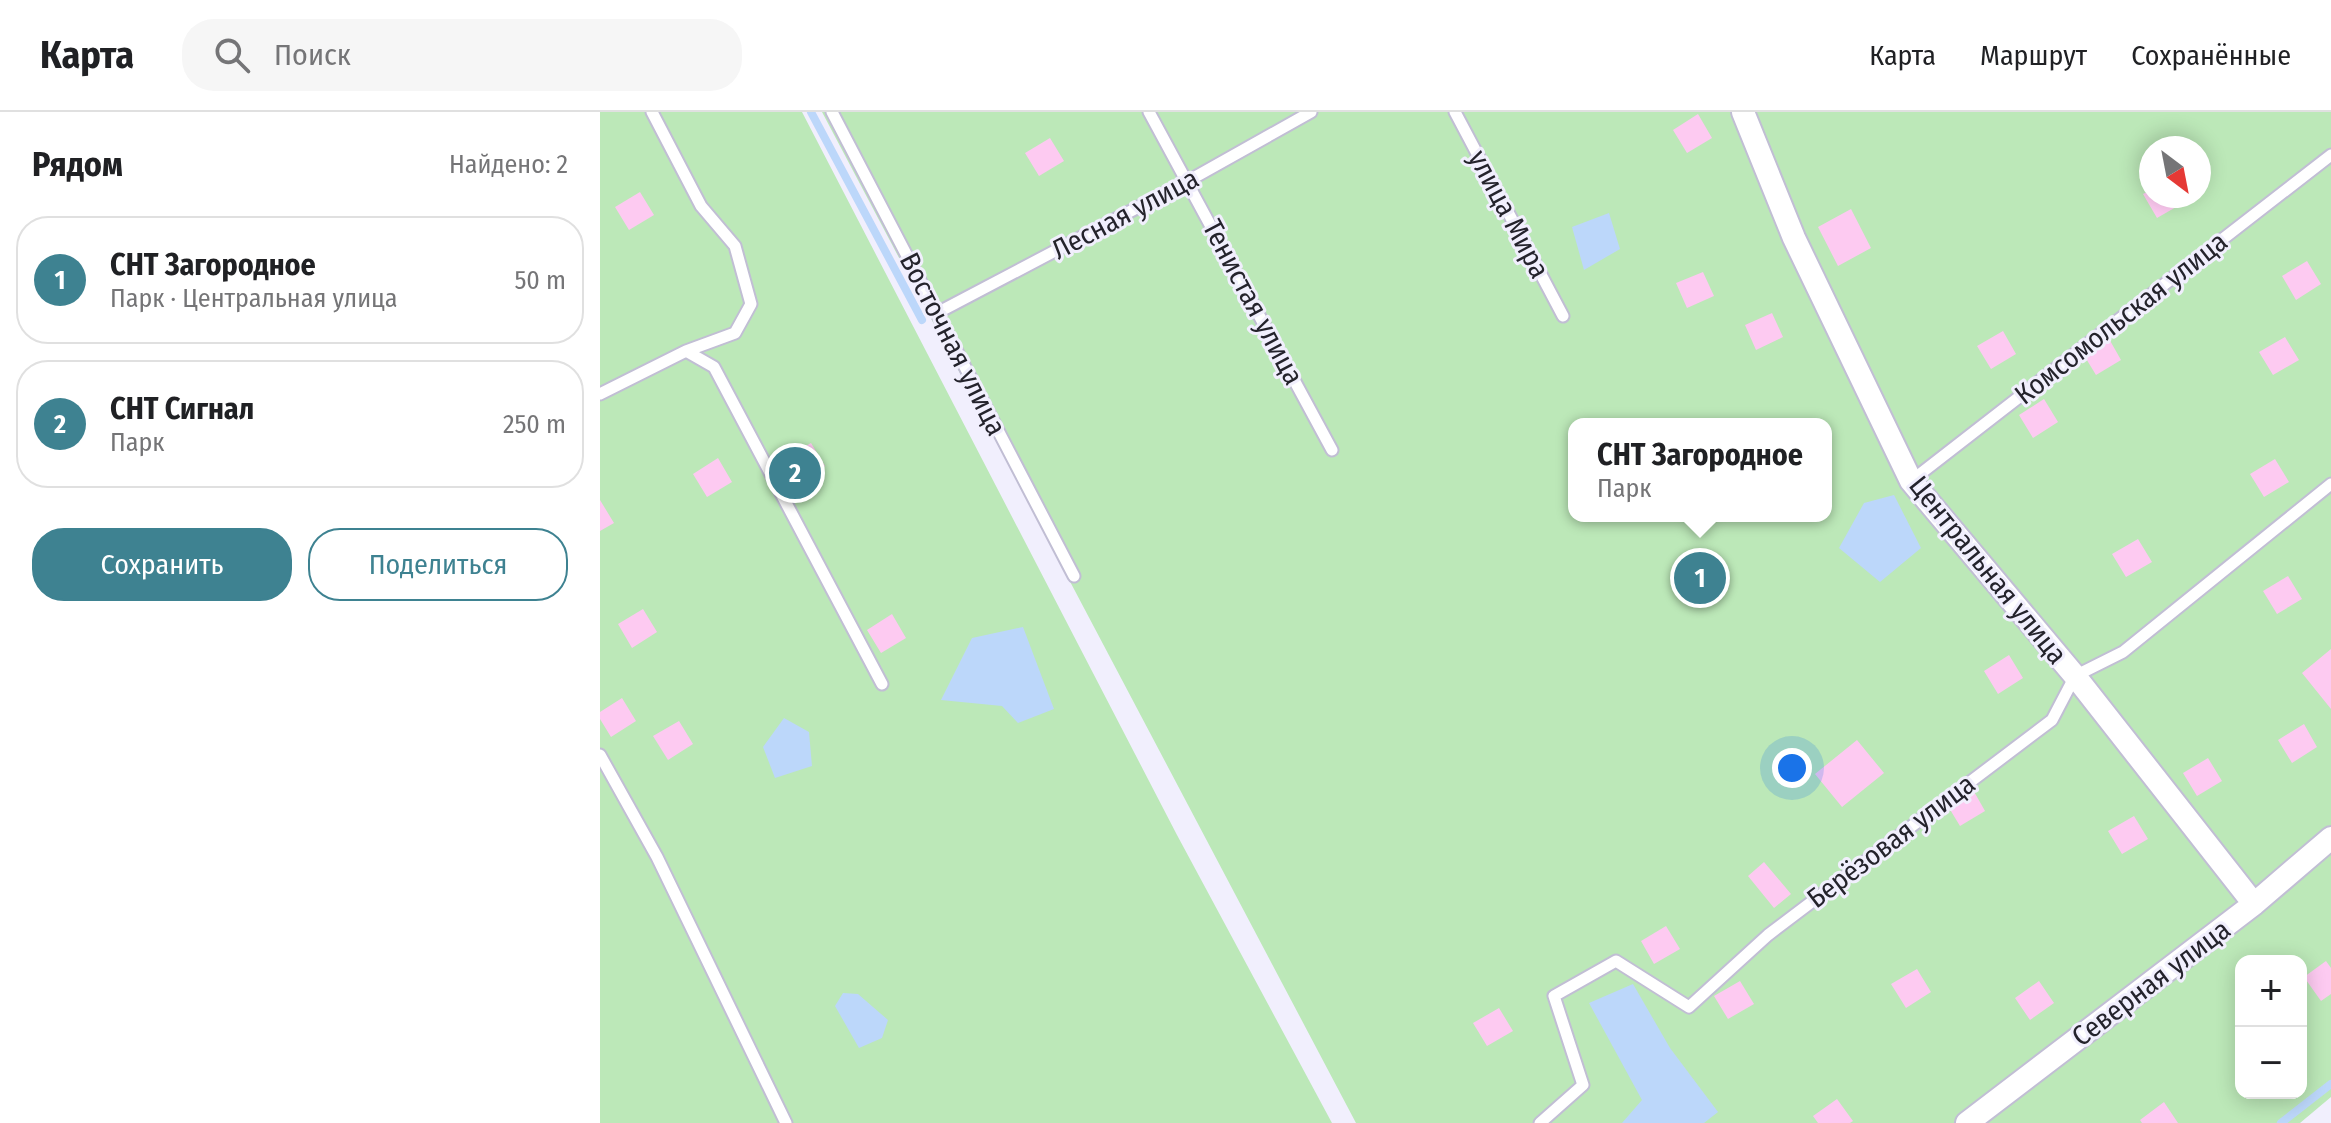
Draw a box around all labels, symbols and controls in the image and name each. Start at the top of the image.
search box [182,19,742,91]
text: Карта [40,32,134,78]
icon: search [210,33,254,77]
text: Поиск [274,37,351,73]
text: Карта [1869,39,1936,72]
text: Маршрут [1980,39,2087,72]
text: Сохранённые [2131,39,2291,72]
north arrow [2139,136,2211,208]
text: Рядом [32,144,123,185]
street label: улица Мира [1462,144,1556,284]
text: Найдено: 2 [449,149,568,180]
street label: Лесная улица [1046,162,1204,266]
street label: Тенистая улица [1196,214,1310,390]
street label: Комсомольская улица [2008,225,2234,411]
text: СНТ Загородное [110,247,316,283]
street label: Восточная улица [893,247,1013,441]
text: 1 [55,265,66,296]
text: 50 m [514,265,566,296]
text: Парк · Центральная улица [110,283,398,314]
text: СНТ Сигнал [110,391,254,427]
text: 2 [54,409,66,440]
text: 250 m [503,409,566,440]
popup [1568,418,1832,522]
text: Парк [110,427,164,458]
text: СНТ Загородное [1597,437,1803,473]
pin: 2 [769,443,821,503]
street label: Центральная улица [1902,469,2074,671]
text: Парк [1597,473,1652,504]
button: Сохранить [32,528,292,601]
button: Поделиться [308,528,568,601]
pin: 1 [1674,548,1726,608]
your location [1772,748,1812,788]
street label: Берёзовая улица [1801,767,1981,915]
street label: Северная улица [2065,913,2237,1053]
map controls [2235,955,2307,1099]
button: + [2235,955,2307,1027]
button: − [2235,1027,2307,1099]

